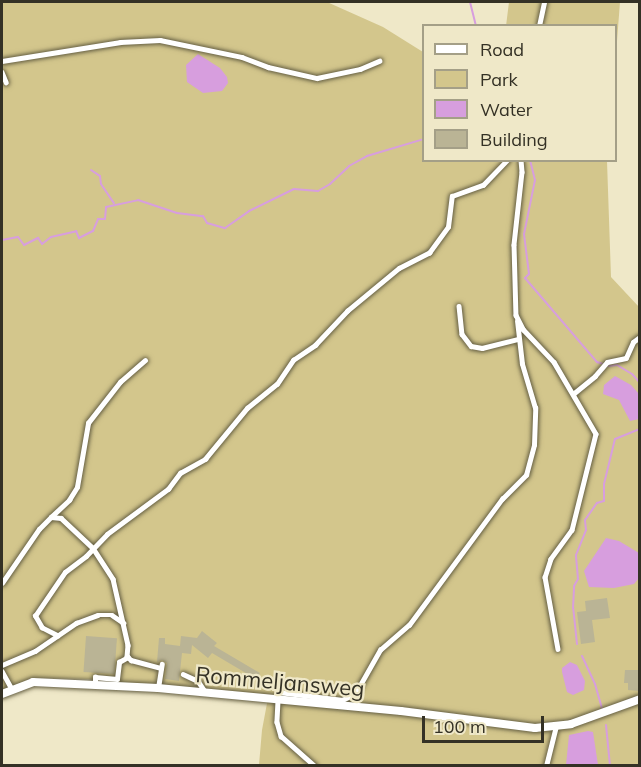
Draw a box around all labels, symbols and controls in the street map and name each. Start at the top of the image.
legend [422,24,617,162]
text: Road [480,38,524,61]
text: Park [480,68,518,91]
text: Water [480,98,532,121]
text: Building [480,128,548,151]
street label: Rommeljansweg [194,661,366,703]
scale bar [425,704,546,742]
text: 100 m [433,715,486,738]

